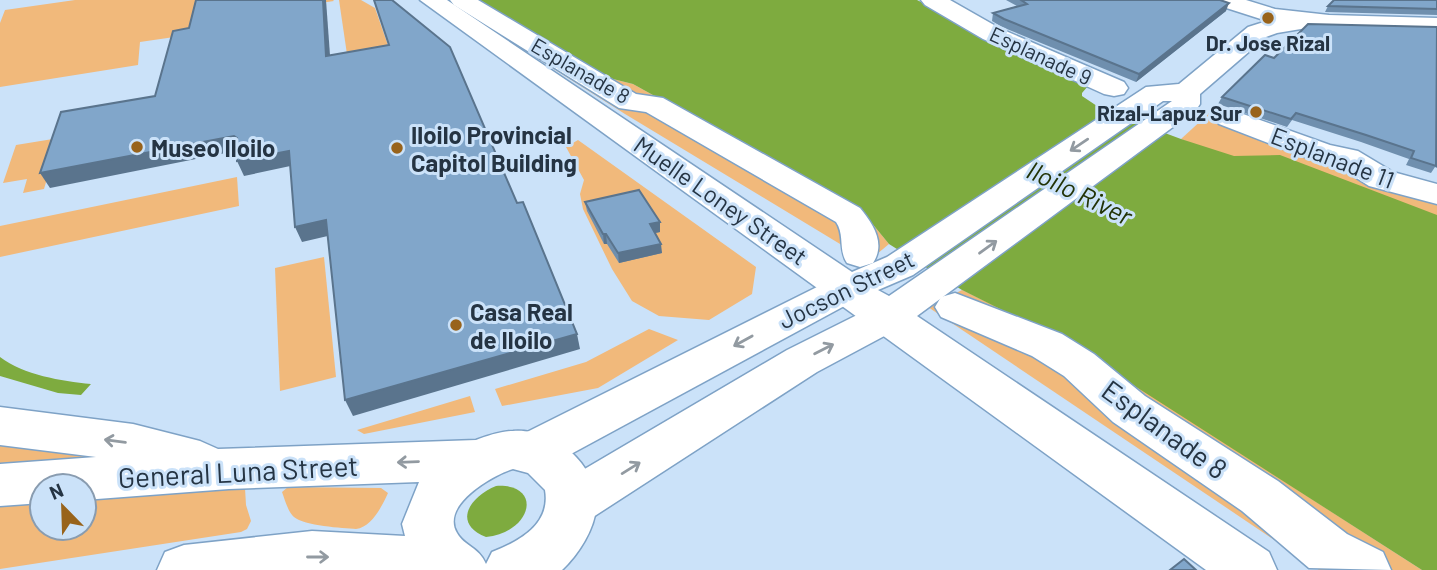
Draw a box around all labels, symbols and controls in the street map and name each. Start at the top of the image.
marker: Dr. Jose Rizal [1260,10,1276,26]
street label: Esplanade 9 [986,20,1096,90]
place label: Dr. Jose Rizal [1206,30,1330,55]
street label: Esplanade 8 [527,32,635,108]
place label: Rizal-Lapuz Sur [1097,100,1242,125]
marker: Rizal-Lapuz Sur [1248,104,1264,120]
place label: Iloilo Provincial Capitol Building [411,120,577,177]
street label: Esplanade 11 [1267,120,1399,194]
street label: Muelle Loney Street [629,129,813,271]
place label: Museo Iloilo [151,133,275,162]
one-way arrow [1070,138,1090,152]
marker: Museo Iloilo [129,139,145,155]
marker: Iloilo Provincial Capitol Building [389,140,405,156]
water label: Iloilo River [1022,153,1138,231]
one-way arrow [978,240,997,254]
street label: Jocson Street [773,244,919,334]
place label: Casa Real de Iloilo [470,297,573,354]
marker: Casa Real de Iloilo [448,317,464,333]
one-way arrow [733,334,753,348]
one-way arrow [814,342,834,356]
street label: Esplanade 8 [1096,372,1234,486]
one-way arrow [105,434,127,447]
street label: General Luna Street [117,448,359,494]
one-way arrow [397,456,420,469]
one-way arrow [620,461,640,475]
north arrow [28,472,98,542]
text: N [46,478,66,504]
one-way arrow [306,550,329,563]

